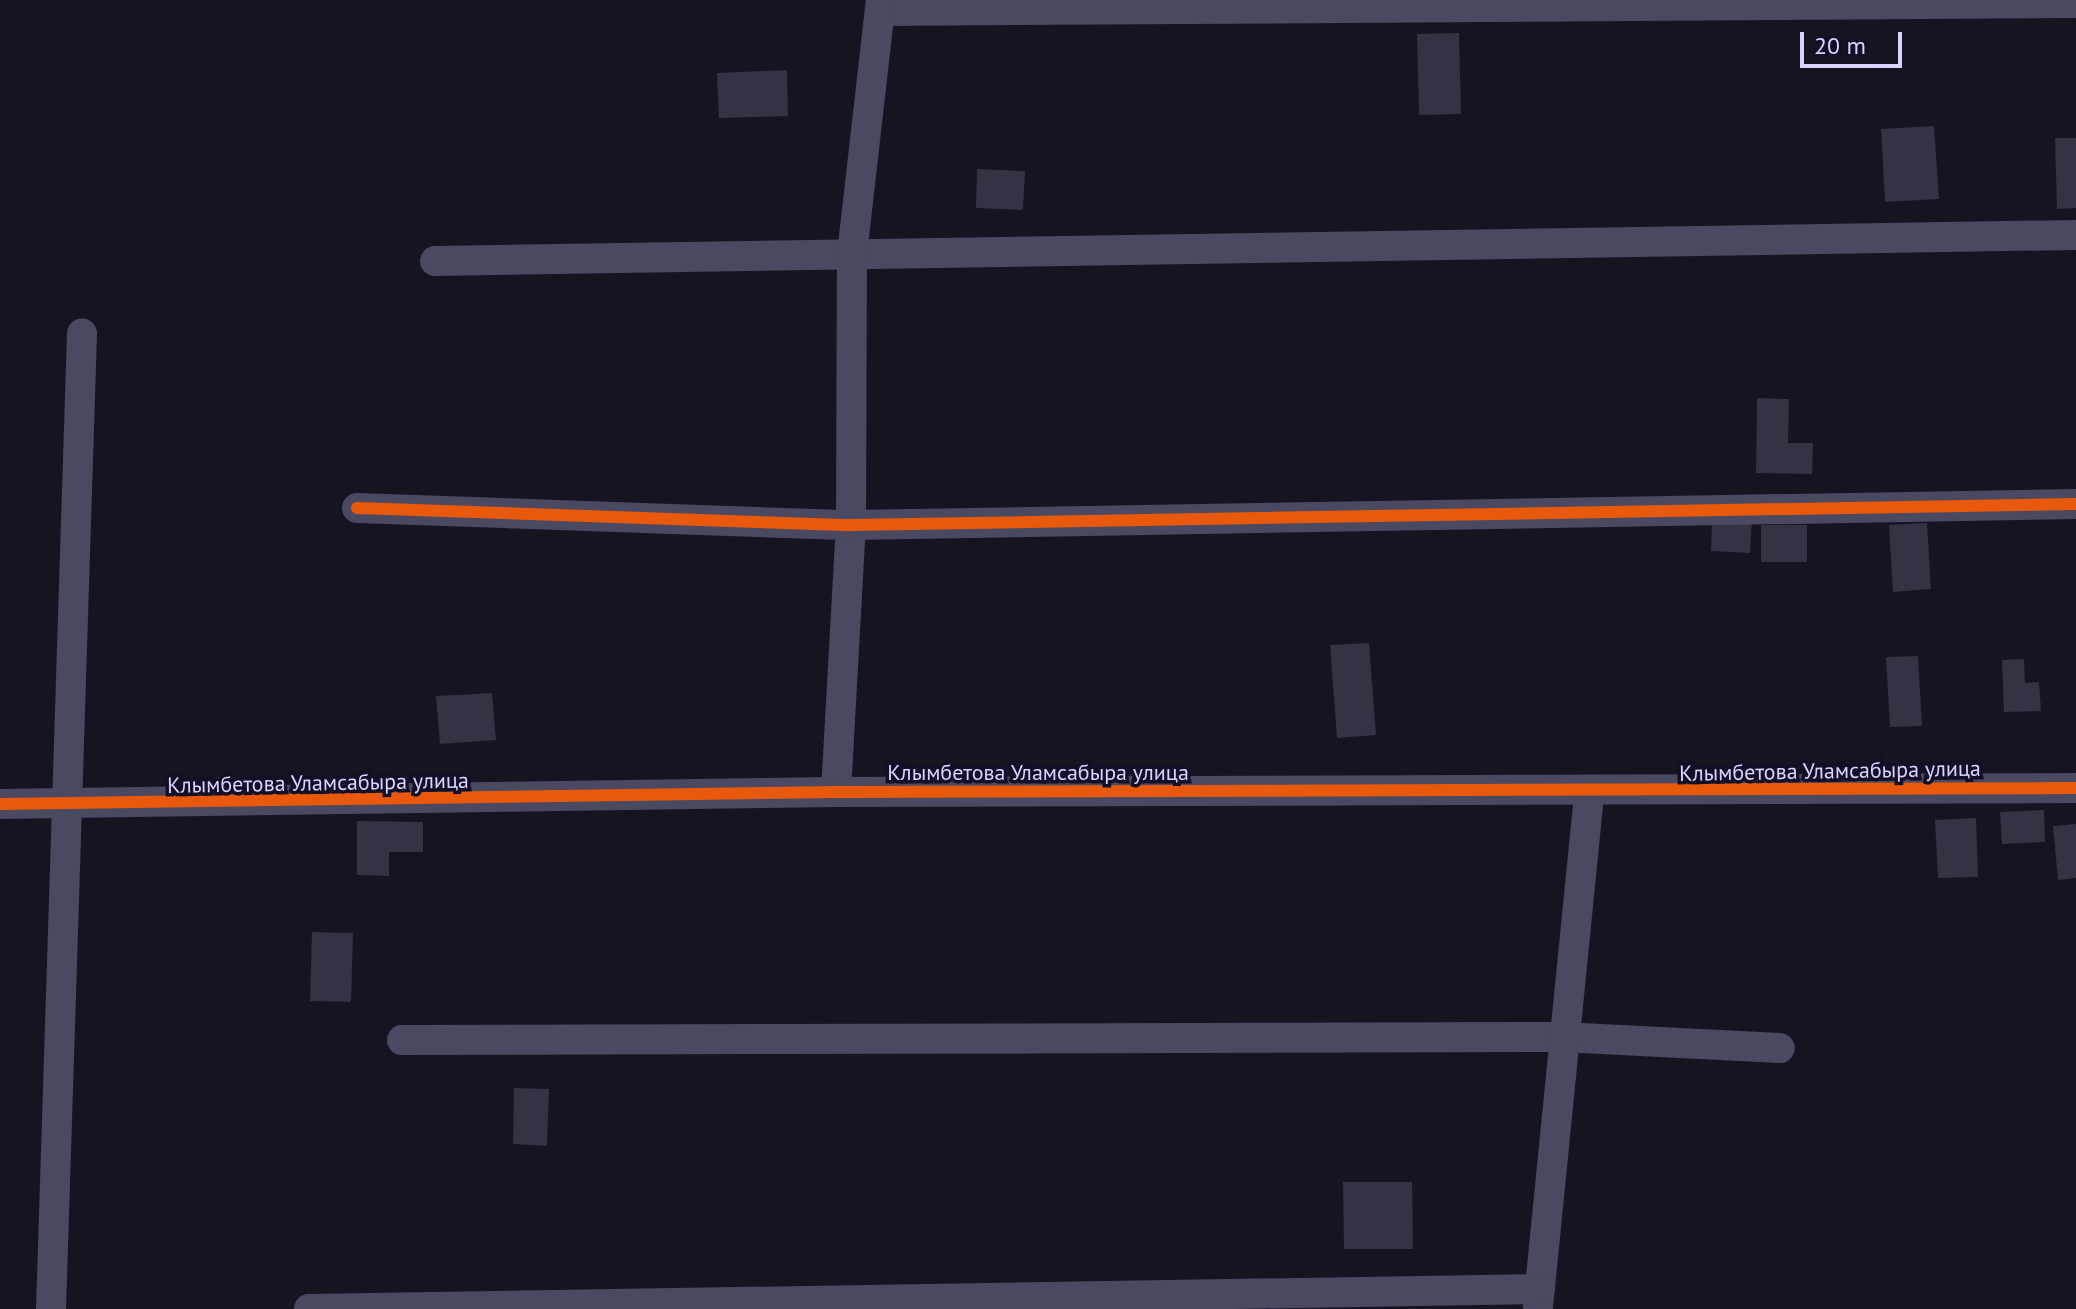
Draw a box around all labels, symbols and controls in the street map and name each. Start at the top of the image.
scale bar [1804,16,1906,66]
text: 20 m [1814,30,1866,61]
street label: Клымбетова Уламсабыра улица [1679,755,1981,787]
street label: Клымбетова Уламсабыра улица [887,760,1189,786]
street label: Клымбетова Уламсабыра улица [167,767,469,799]

